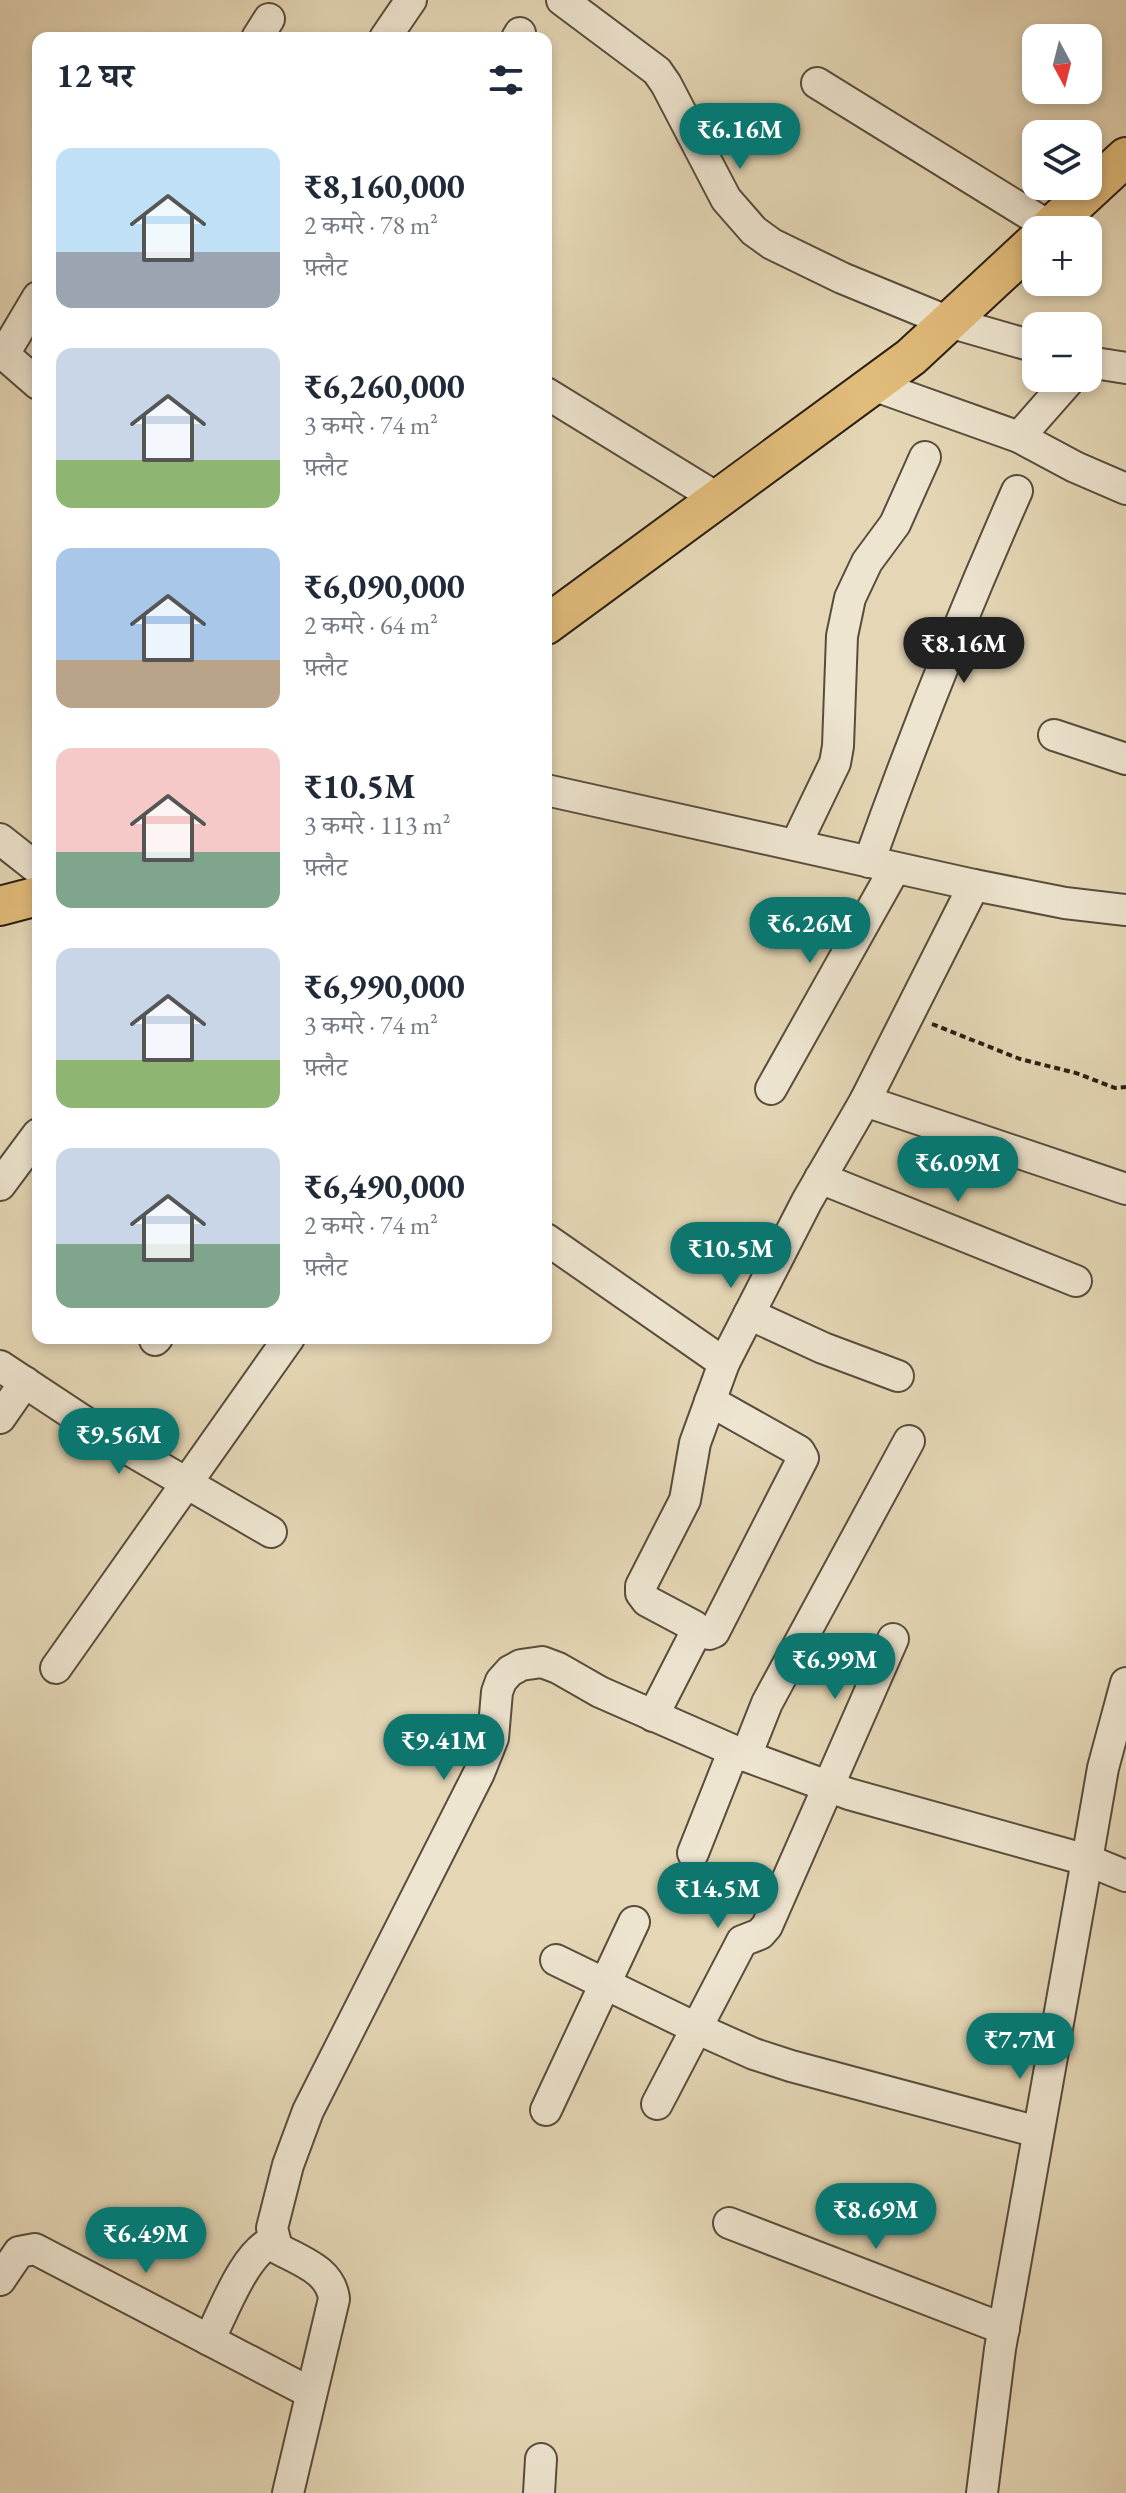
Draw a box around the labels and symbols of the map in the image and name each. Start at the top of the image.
north arrow [1022,24,1102,104]
pin: ₹6.16M [675,103,805,171]
pin: ₹8.16M [899,617,1029,685]
pin: ₹6.26M [745,897,875,965]
pin: ₹6.09M [893,1136,1023,1204]
pin: ₹10.5M [666,1222,796,1290]
pin: ₹9.56M [54,1408,184,1476]
pin: ₹6.99M [770,1633,900,1701]
pin: ₹9.41M [379,1714,509,1782]
pin: ₹14.5M [653,1862,783,1930]
pin: ₹7.7M [964,2013,1076,2081]
pin: ₹8.69M [811,2183,941,2251]
pin: ₹6.49M [81,2207,211,2275]

